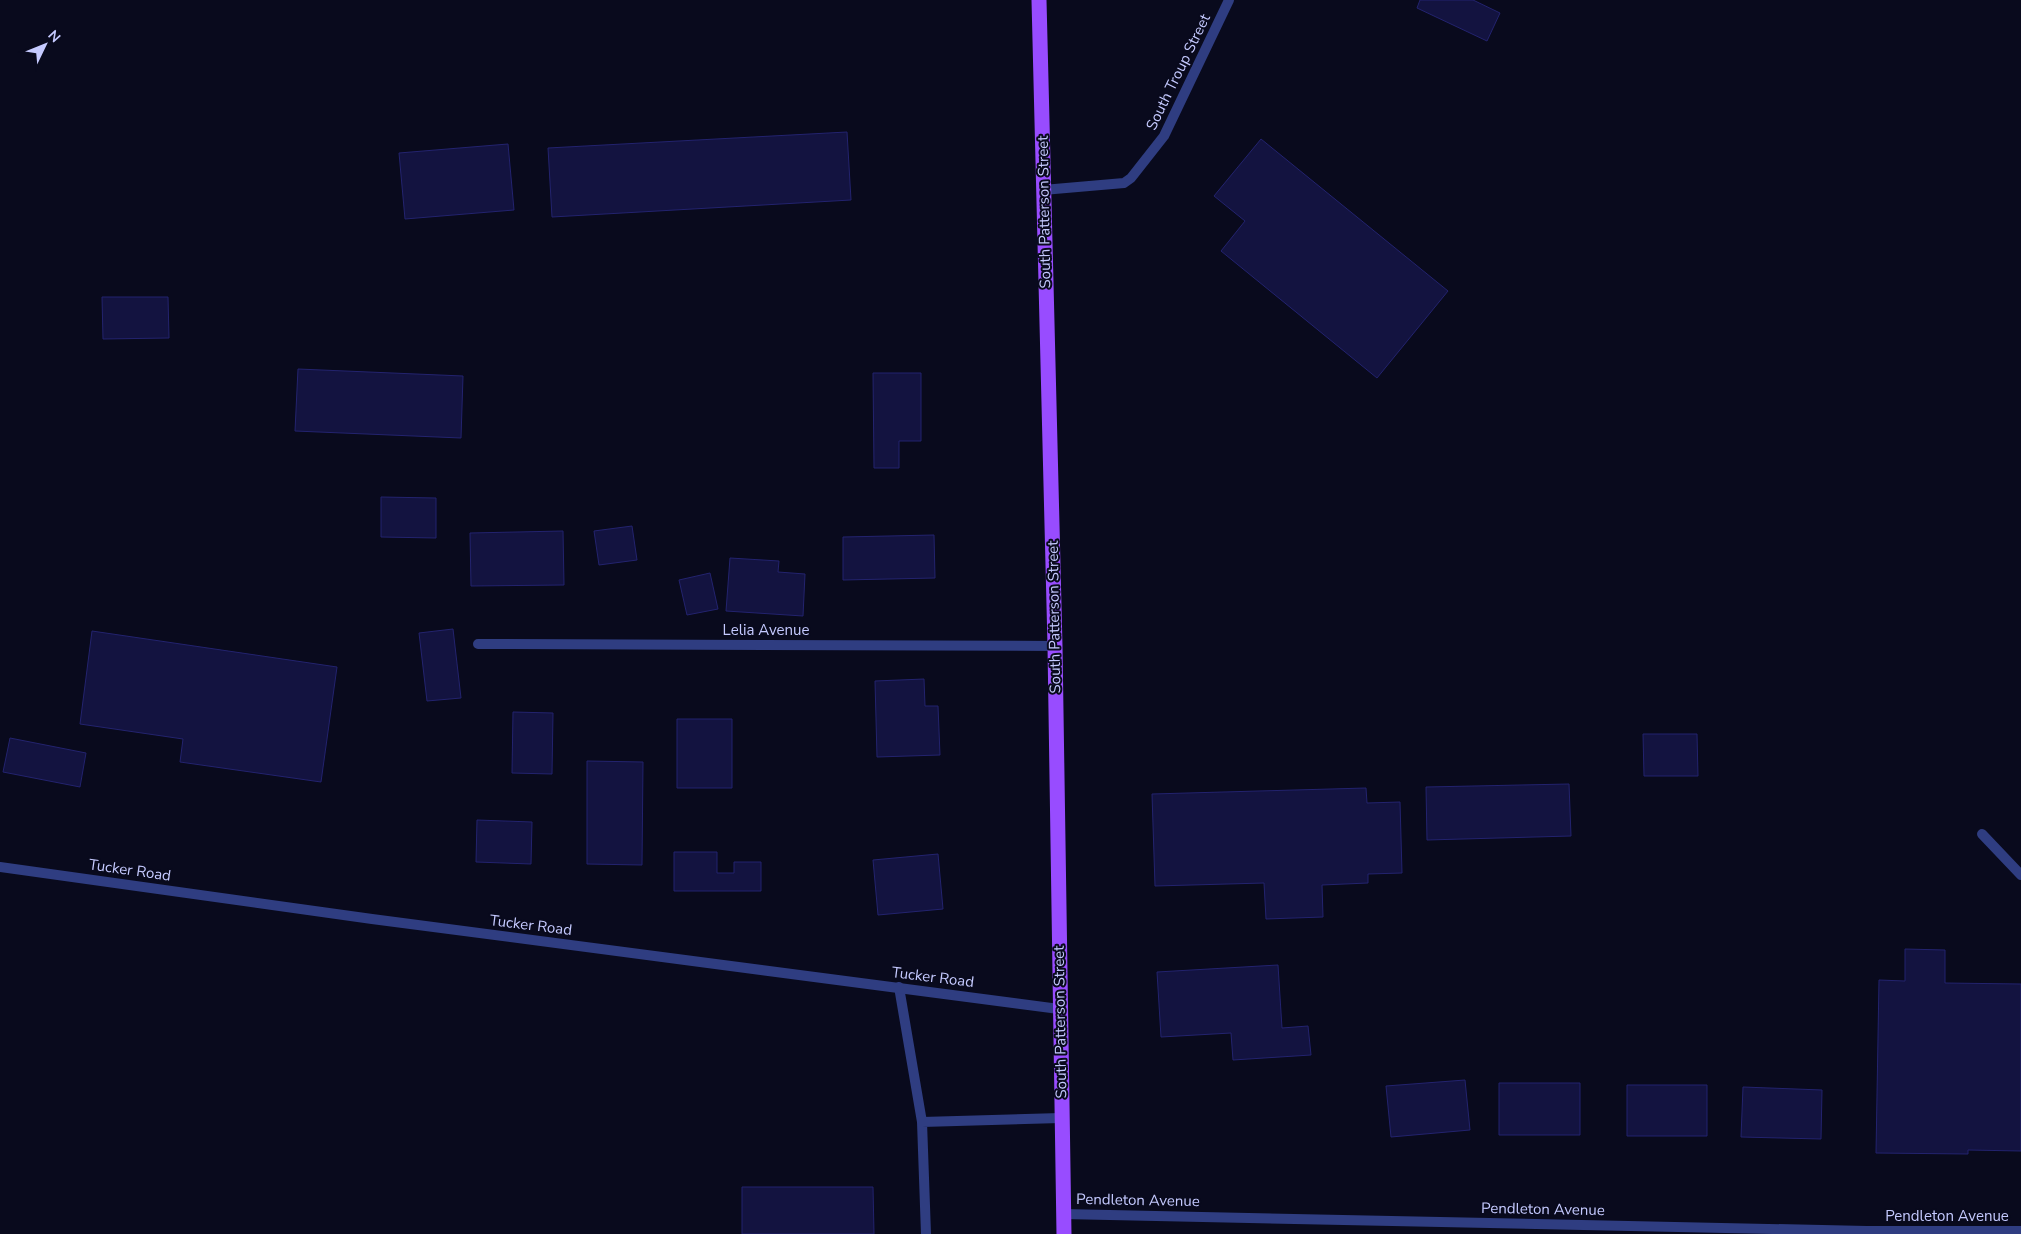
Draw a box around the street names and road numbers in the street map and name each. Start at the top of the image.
street label: South Troup Street [1141,10,1215,133]
street label: South Patterson Street [1033,135,1055,289]
street label: South Patterson Street [1043,540,1065,694]
street label: Lelia Avenue [723,620,809,640]
street label: Tucker Road [88,854,172,886]
street label: Tucker Road [489,910,573,940]
street label: South Patterson Street [1049,945,1071,1099]
street label: Tucker Road [891,962,975,992]
street label: Pendleton Avenue [1076,1189,1200,1211]
street label: Pendleton Avenue [1481,1198,1605,1220]
street label: Pendleton Avenue [1885,1206,2009,1226]

